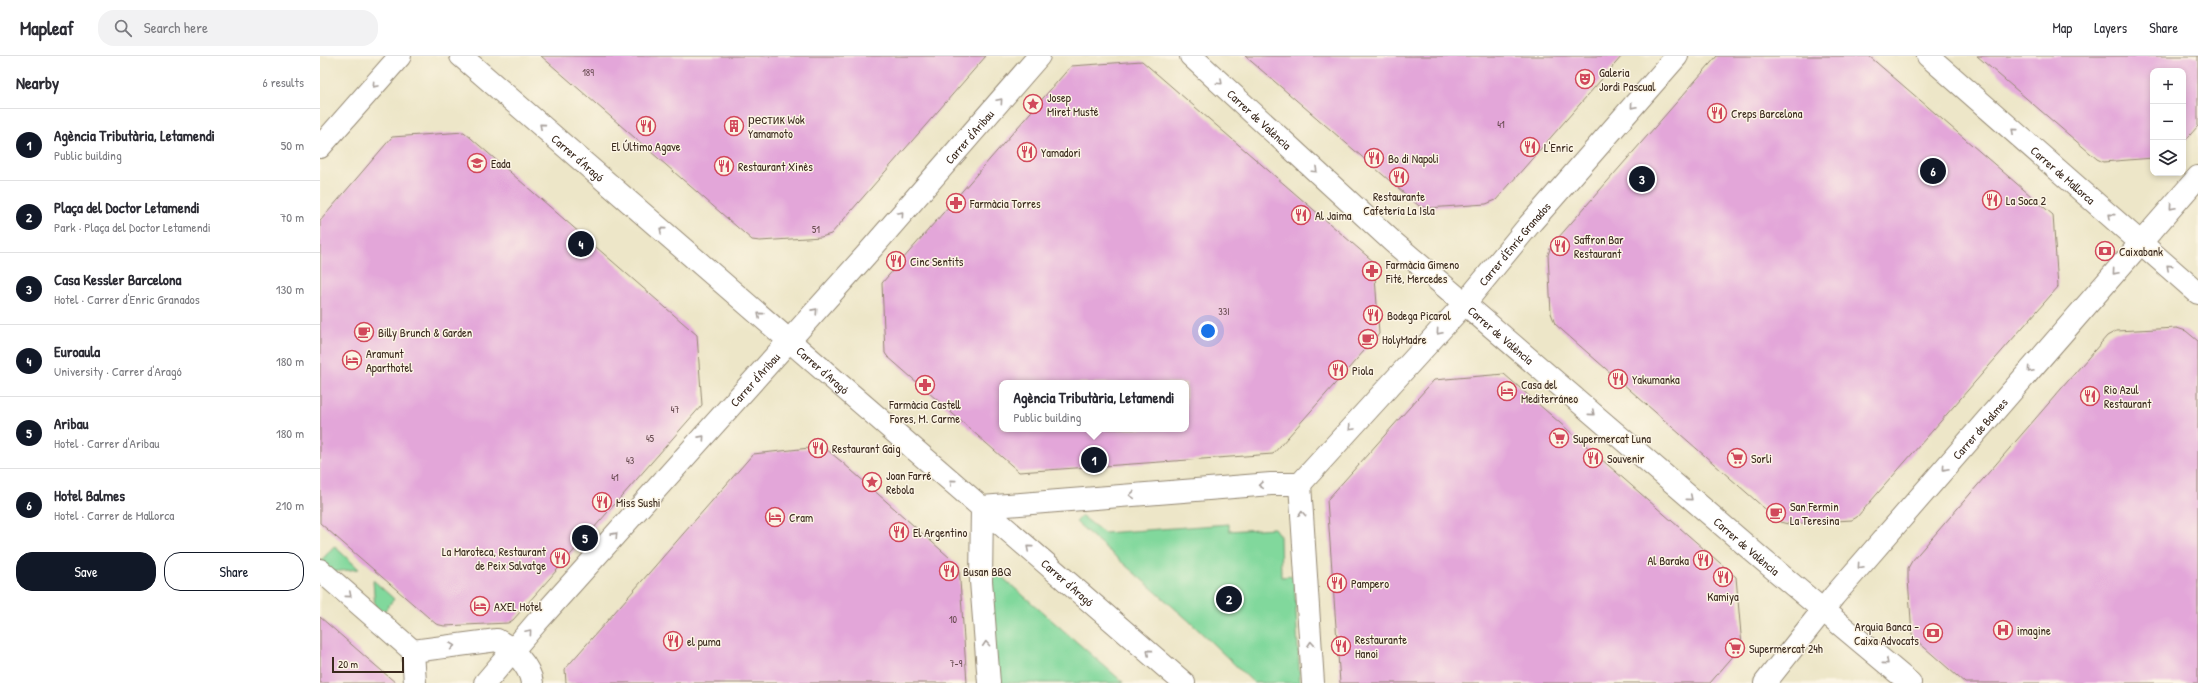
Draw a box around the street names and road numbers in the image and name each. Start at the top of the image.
street label: Carrer de València [1224,85,1296,153]
street label: Carrer d'Aribau [941,106,998,167]
street label: Carrer d'Aragó [548,130,608,185]
street label: Carrer de Mallorca [2027,142,2099,208]
street label: Carrer d'Enric Granados [1474,198,1554,289]
street label: Carrer de València [1464,302,1538,368]
street label: Carrer d'Aragó [793,342,853,398]
street label: Carrer d'Aribau [726,349,783,410]
street label: Carrer de Balmes [1948,394,2011,463]
street label: Carrer de València [1710,513,1784,579]
street label: Carrer d'Aragó [1038,554,1098,610]

